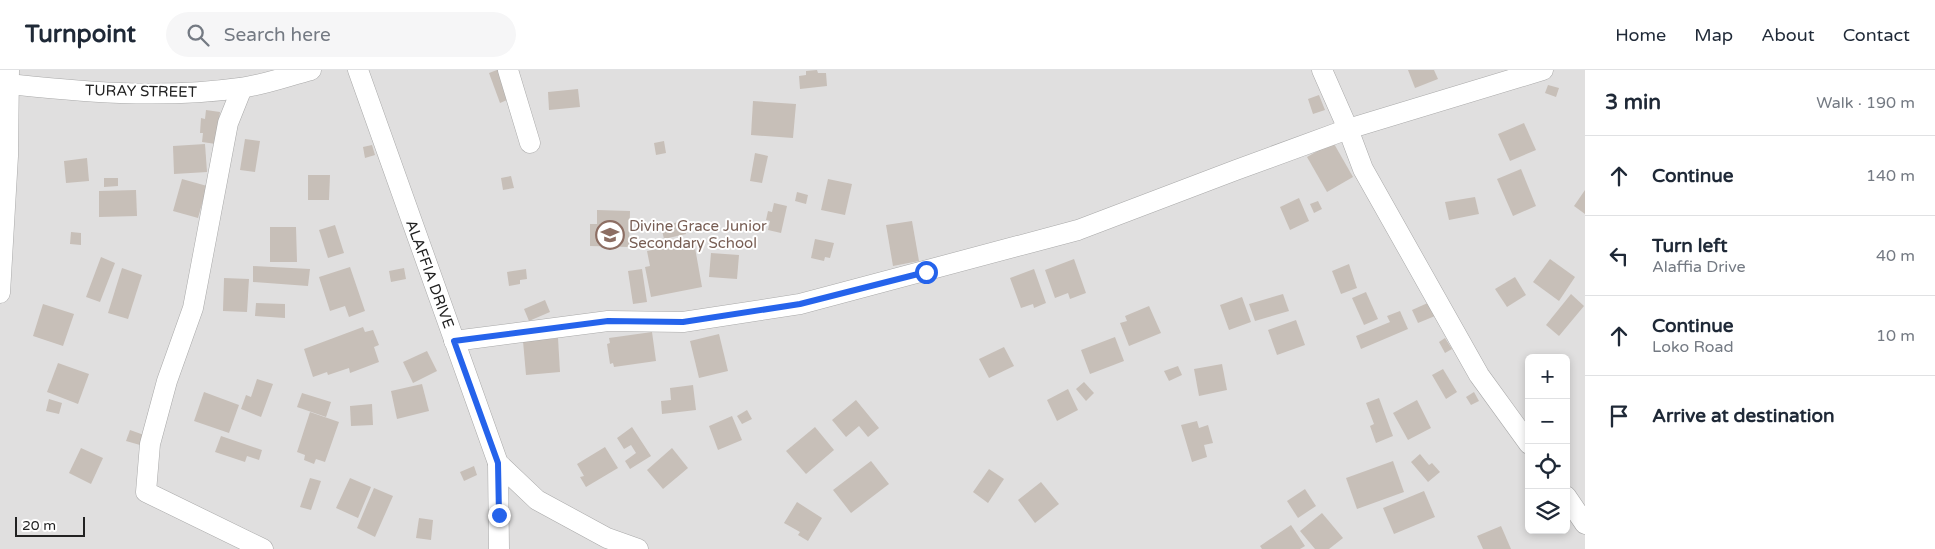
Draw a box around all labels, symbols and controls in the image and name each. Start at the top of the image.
search box [166,12,516,57]
text: Turnpoint [25,20,136,49]
icon: search [184,21,212,49]
text: Search here [224,24,331,46]
text: Home [1615,24,1666,46]
text: Map [1694,24,1733,46]
text: About [1761,24,1815,46]
text: Contact [1843,24,1910,46]
street label: TURAY STREET [85,81,197,101]
text: 3 min [1605,90,1661,115]
text: Walk · 190 m [1816,93,1915,113]
icon: ahead [1605,162,1633,190]
text: Continue [1652,165,1734,187]
text: 140 m [1866,166,1915,186]
street label: ALAFFIA DRIVE [402,217,458,331]
place label: Divine Grace Junior Secondary School [629,217,767,252]
school or university icon: Divine Grace Junior Secondary School [595,220,625,250]
text: Turn left [1652,235,1728,257]
icon: left [1605,242,1633,270]
text: 40 m [1876,246,1915,266]
text: Alaffia Drive [1652,257,1746,277]
route start [915,261,938,284]
text: Continue [1652,315,1734,337]
icon: ahead [1605,322,1633,350]
text: 10 m [1876,326,1915,346]
text: Loko Road [1652,337,1734,357]
map controls [1525,354,1570,534]
button: + [1525,354,1570,399]
button: − [1525,399,1570,444]
icon: arrive [1605,402,1633,430]
text: Arrive at destination [1652,405,1835,427]
button: locate [1525,444,1570,489]
button: layers [1525,489,1570,534]
route end [488,504,511,527]
scale bar [15,514,85,537]
text: 20 m [22,517,56,534]

